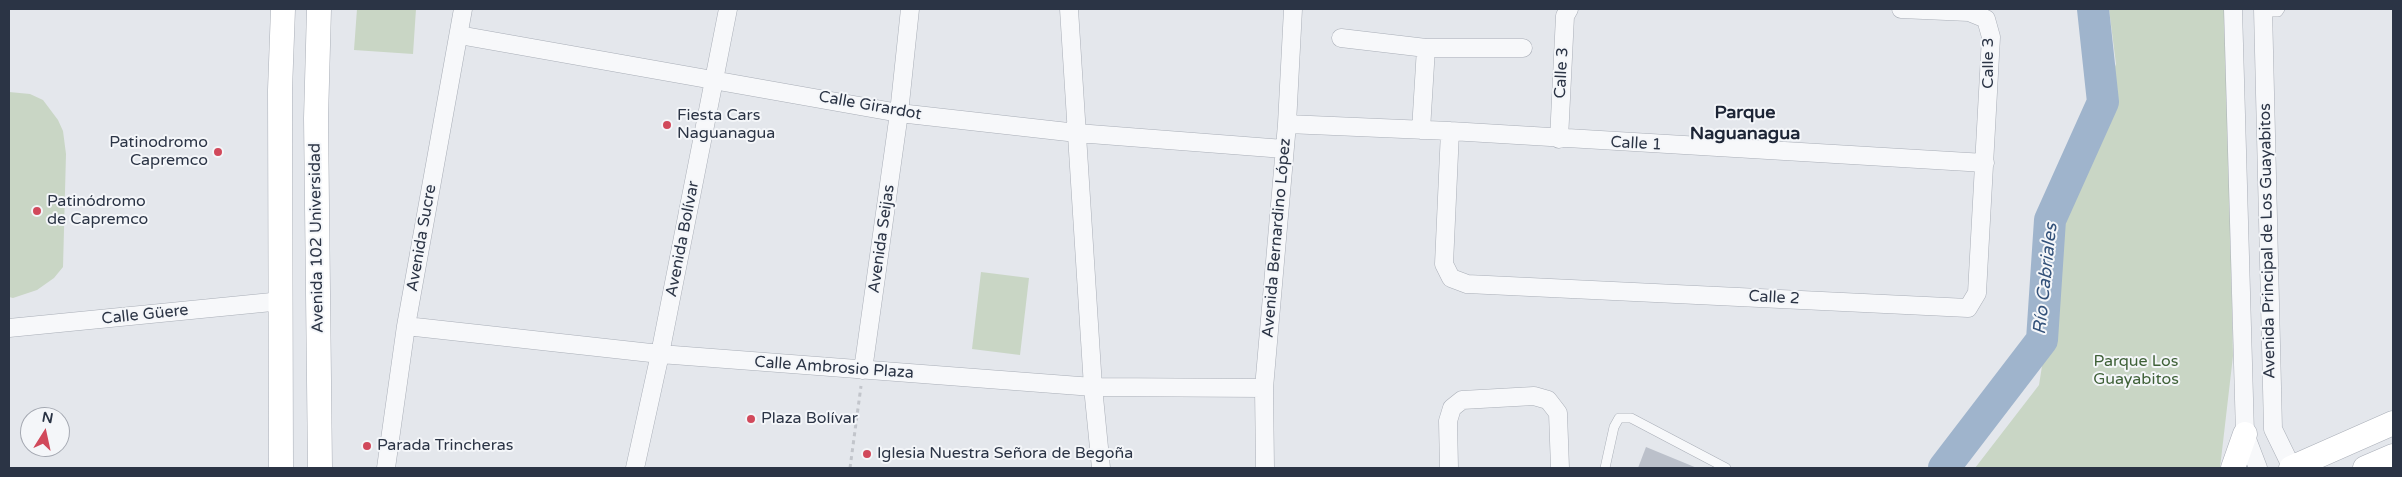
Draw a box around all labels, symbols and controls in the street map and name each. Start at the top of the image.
street label: Calle 3 [1979,37,1999,89]
street label: Calle 3 [1551,47,1573,99]
street label: Calle Girardot [817,87,923,125]
district label: Parque Naguanagua [1690,102,1800,144]
street label: Avenida Principal de Los Guayabitos [2256,103,2280,379]
place label: Fiesta Cars Naguanagua [677,106,775,144]
marker: Fiesta Cars Naguanagua [661,119,673,131]
place label: Patinodromo Capremco [109,133,208,171]
street label: Calle 1 [1610,133,1662,155]
street label: Avenida Bernardino López [1259,137,1295,339]
street label: Avenida 102 Universidad [306,143,328,333]
marker: Patinodromo Capremco [212,146,224,158]
street label: Avenida Bolívar [662,179,704,299]
street label: Avenida Sucre [403,183,441,293]
street label: Avenida Seijas [865,184,899,294]
place label: Patinódromo de Capremco [47,192,148,230]
marker: Patinódromo de Capremco [31,205,43,217]
water label: Río Cabriales [2029,222,2063,336]
street label: Calle 2 [1748,287,1800,309]
street label: Calle Güere [101,301,189,329]
park label: Parque Los Guayabitos [2093,352,2179,390]
street label: Calle Ambrosio Plaza [754,353,914,383]
north arrow [20,407,70,457]
text: N [41,408,55,427]
place label: Plaza Bolívar [761,409,858,429]
marker: Plaza Bolívar [745,413,757,425]
place label: Parada Trincheras [377,436,513,456]
marker: Parada Trincheras [361,440,373,452]
place label: Iglesia Nuestra Señora de Begoña [877,444,1133,464]
marker: Iglesia Nuestra Señora de Begoña [861,448,873,460]

